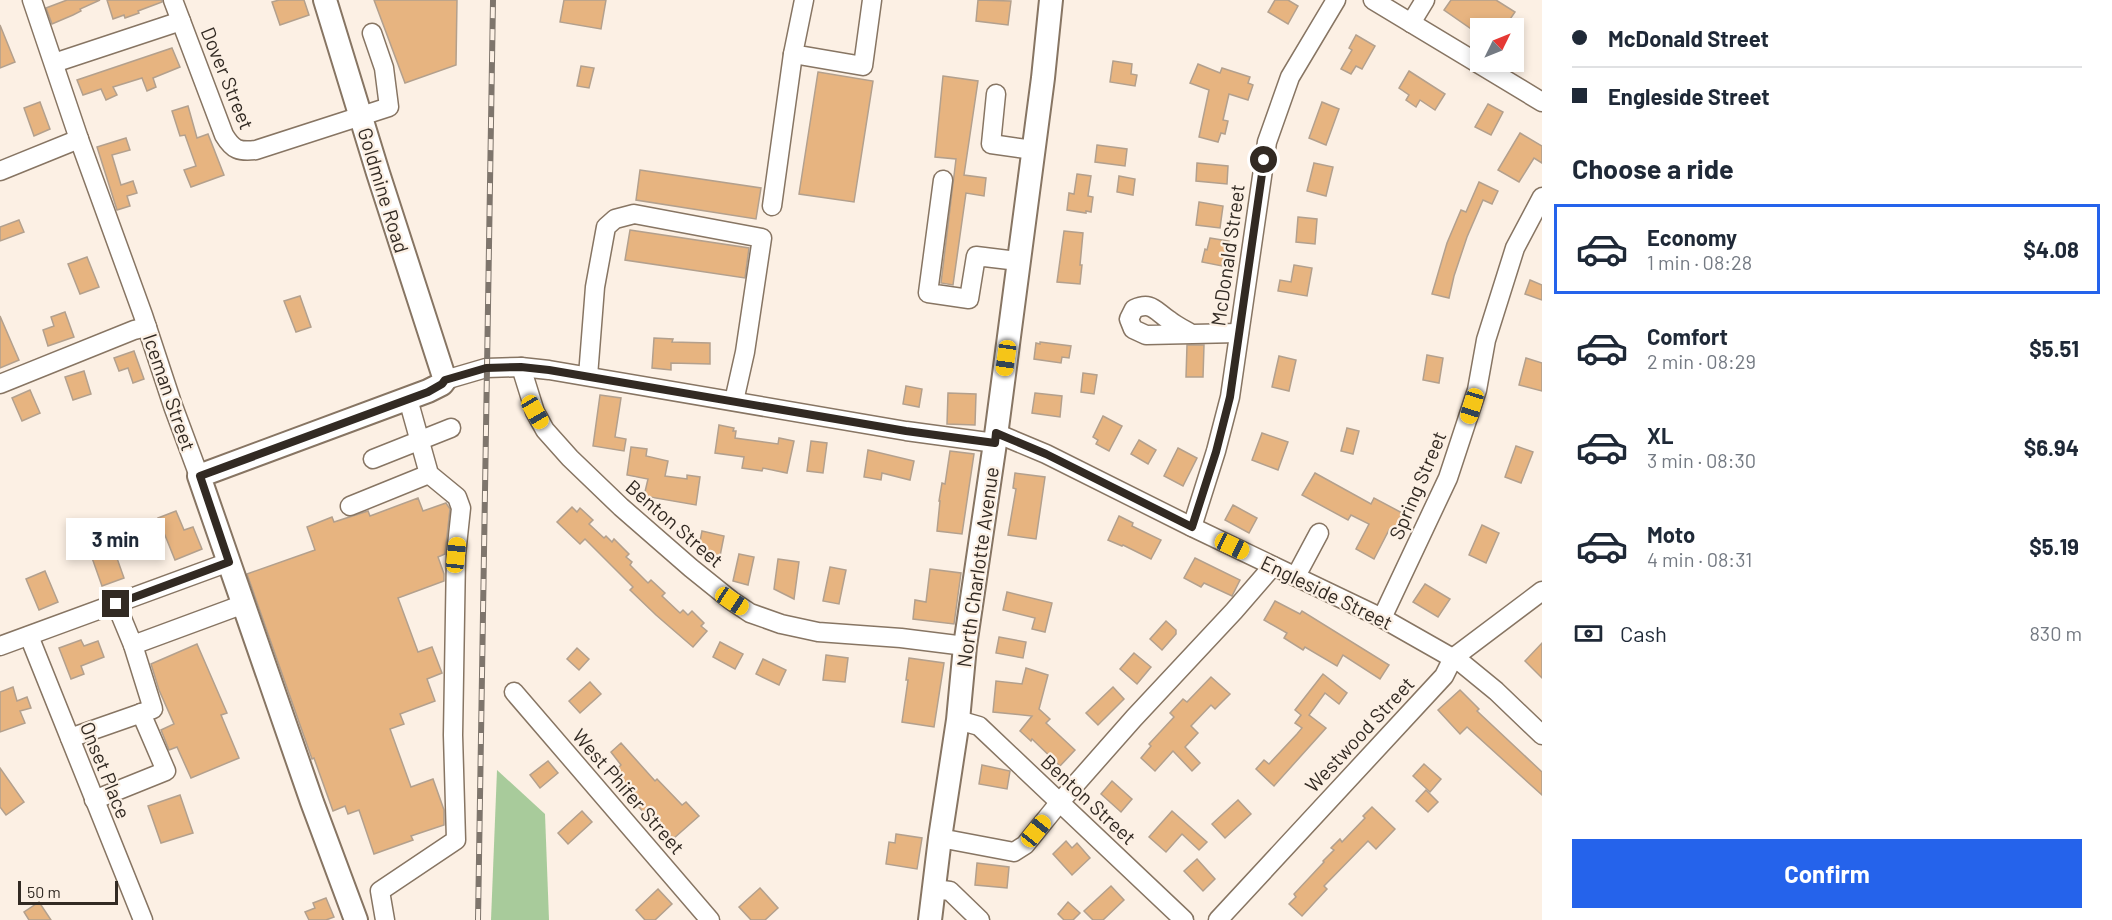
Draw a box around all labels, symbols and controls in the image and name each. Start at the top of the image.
north arrow [1470,18,1524,72]
map controls [1470,18,1524,72]
street label: Dover Street [197,23,259,133]
text: McDonald Street [1608,25,1769,51]
text: Engleside Street [1608,83,1770,109]
street label: Goldmine Road [354,124,414,256]
route start [1250,146,1277,173]
text: Choose a ride [1572,152,1734,184]
street label: McDonald Street [1205,182,1249,328]
icon: car [1575,222,1629,276]
text: Economy [1647,224,1737,250]
text: $4.08 [2023,236,2079,262]
text: 1 min · 08:28 [1647,250,1752,274]
icon: car [1575,321,1629,375]
text: Comfort [1647,323,1728,349]
street label: Iceman Street [139,330,201,454]
text: $5.51 [2029,335,2079,361]
car [995,339,1017,377]
text: 2 min · 08:29 [1647,349,1756,373]
car [1458,386,1486,426]
car [518,392,552,432]
icon: car [1575,420,1629,474]
text: XL [1647,422,1673,448]
street label: Spring Street [1383,427,1451,543]
text: $6.94 [2024,434,2079,460]
text: 3 min · 08:30 [1647,448,1756,472]
street label: North Charlotte Avenue [951,465,1003,669]
street label: Benton Street [621,474,729,572]
callout: 3 min [66,517,166,559]
icon: car [1575,519,1629,573]
text: Moto [1647,521,1695,547]
text: 3 min [92,527,139,551]
car [1212,530,1252,562]
text: $5.19 [2029,533,2079,559]
car [445,536,467,574]
text: 4 min · 08:31 [1647,547,1752,571]
street label: Engleside Street [1257,550,1397,634]
car [712,584,752,618]
route end [102,590,129,617]
icon: cash [1572,617,1605,650]
text: Cash [1620,620,1667,646]
text: 830 m [2029,621,2082,645]
street label: Westwood Street [1299,671,1419,797]
street label: Onset Place [76,718,136,822]
street label: West Phifer Street [568,723,690,859]
street label: Benton Street [1036,749,1142,849]
car [1018,811,1054,851]
button: Confirm [1572,839,2082,908]
scale bar [18,878,118,906]
text: 50 m [27,882,61,901]

